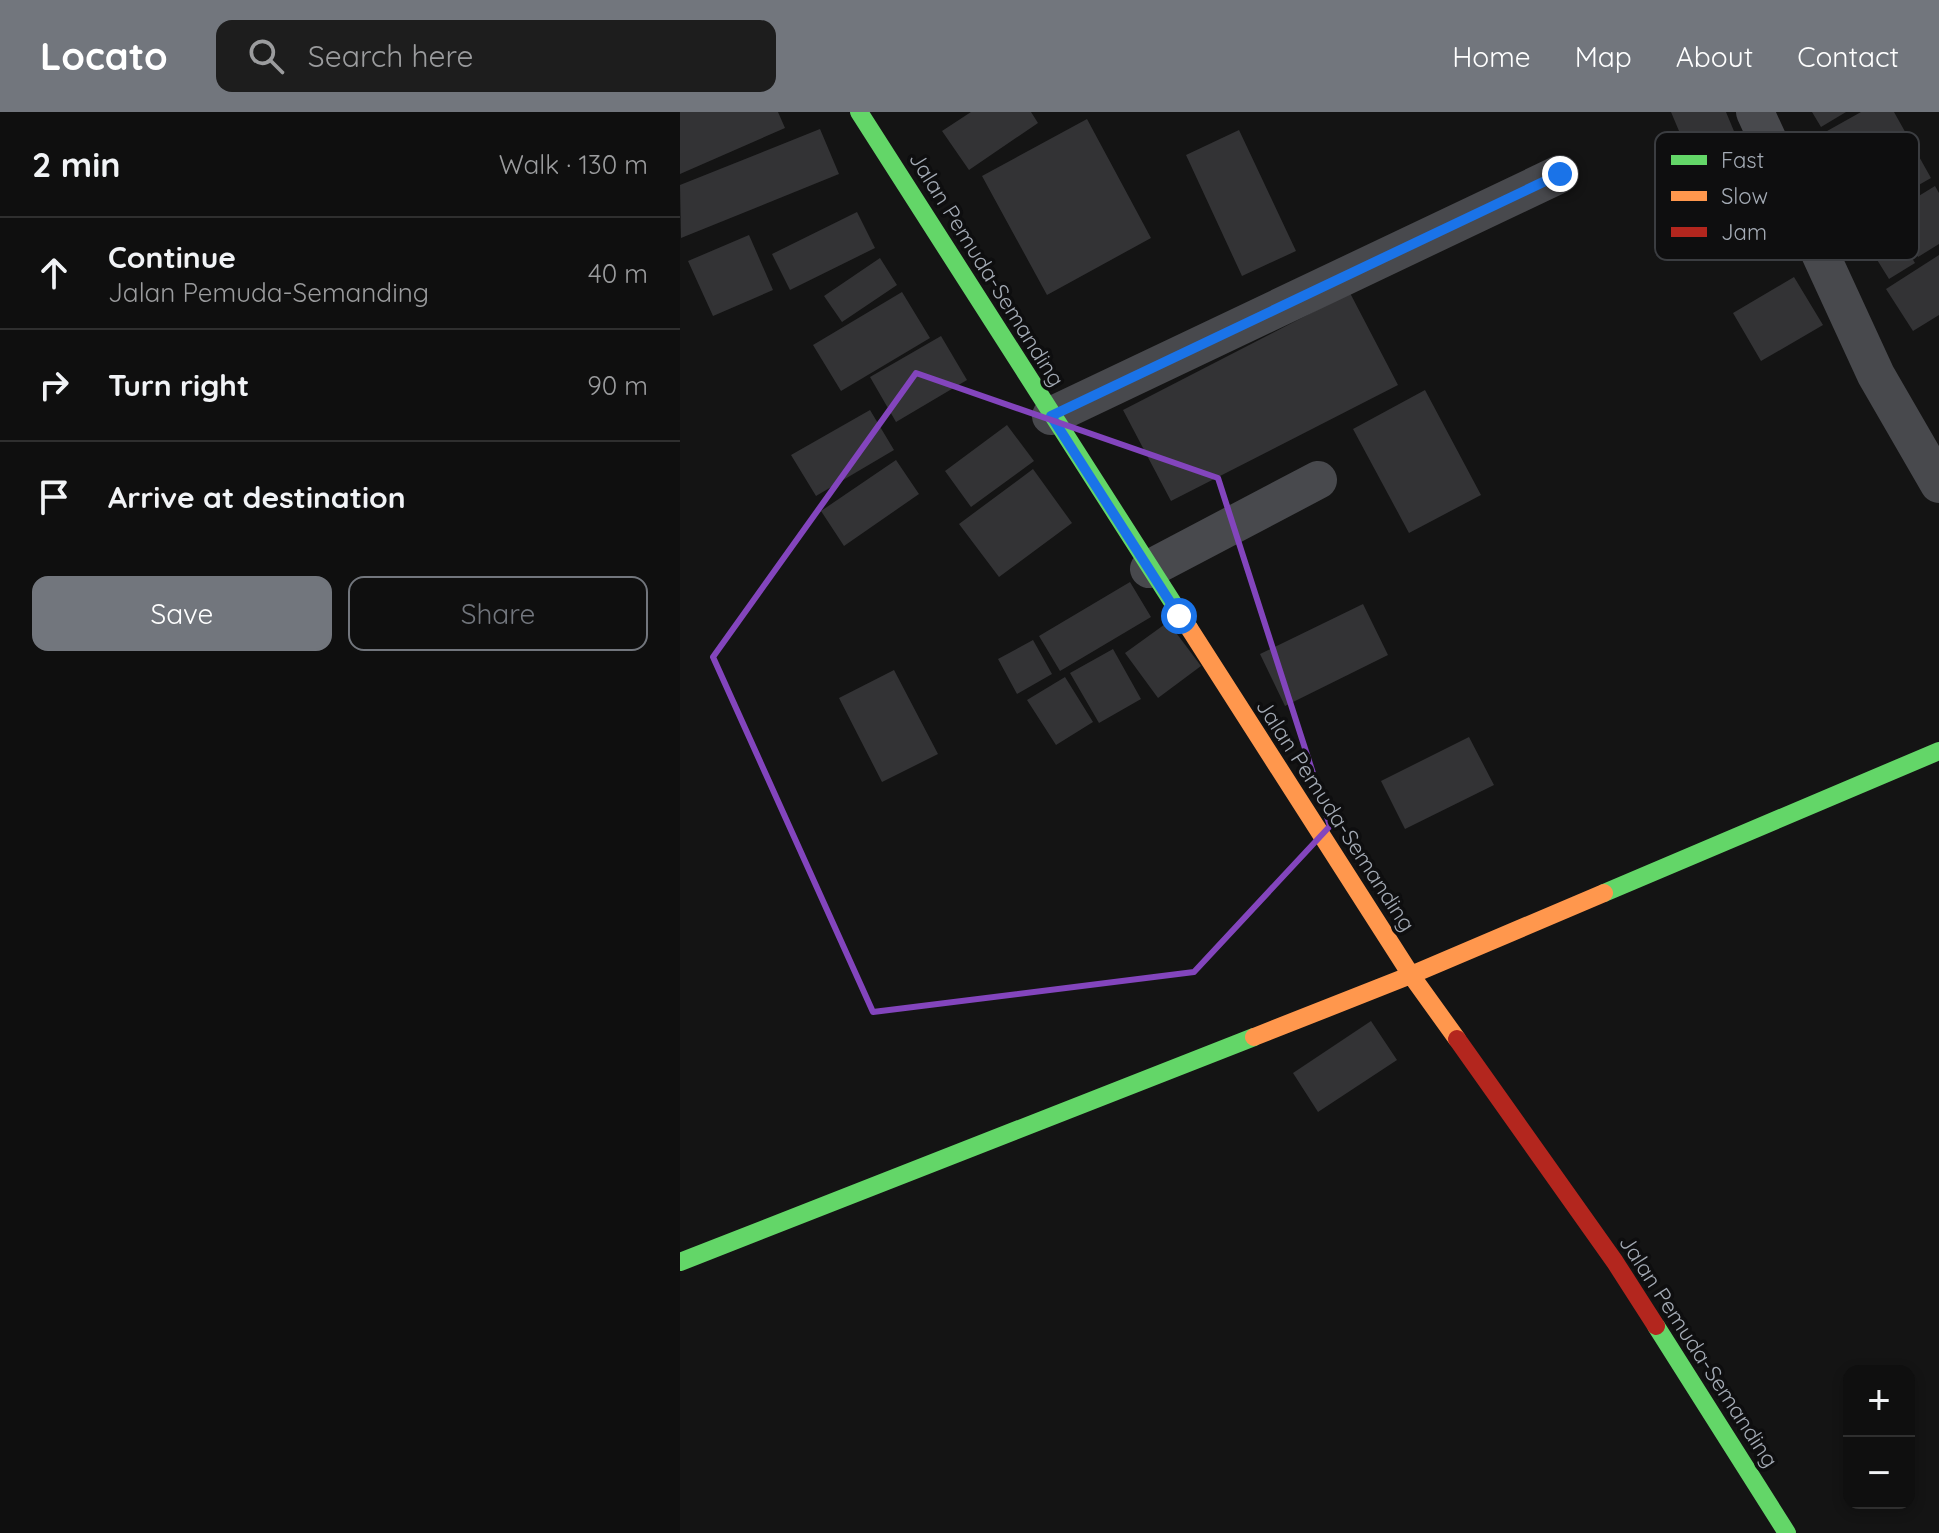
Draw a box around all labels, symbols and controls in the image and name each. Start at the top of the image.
search box [216,20,776,92]
text: Locato [40,32,168,80]
icon: search [244,34,288,78]
text: Search here [308,37,473,75]
text: Home [1452,39,1531,74]
text: Map [1575,39,1632,74]
text: About [1676,39,1753,74]
text: Contact [1797,39,1899,74]
legend [1655,132,1919,260]
text: 2 min [32,143,121,186]
street label: Jalan Pemuda-Semanding [903,146,1071,392]
text: Fast [1721,146,1764,174]
text: Walk · 130 m [499,148,648,181]
route end [1542,156,1578,192]
text: Slow [1721,182,1768,210]
text: Jam [1721,218,1767,246]
text: Continue [108,238,236,276]
icon: ahead [32,251,76,295]
text: 40 m [588,257,648,290]
text: Jalan Pemuda-Semanding [108,276,429,309]
icon: right [32,363,76,407]
text: Turn right [108,366,249,404]
text: 90 m [587,369,648,402]
icon: arrive [32,475,76,519]
text: Arrive at destination [108,478,406,516]
button: Save [32,576,332,651]
button: Share [348,576,648,651]
route start [1161,598,1197,634]
street label: Jalan Pemuda-Semanding [1250,693,1422,937]
street label: Jalan Pemuda-Semanding [1613,1229,1785,1473]
map controls [1843,1365,1915,1509]
button: + [1843,1365,1915,1437]
button: − [1843,1437,1915,1509]

